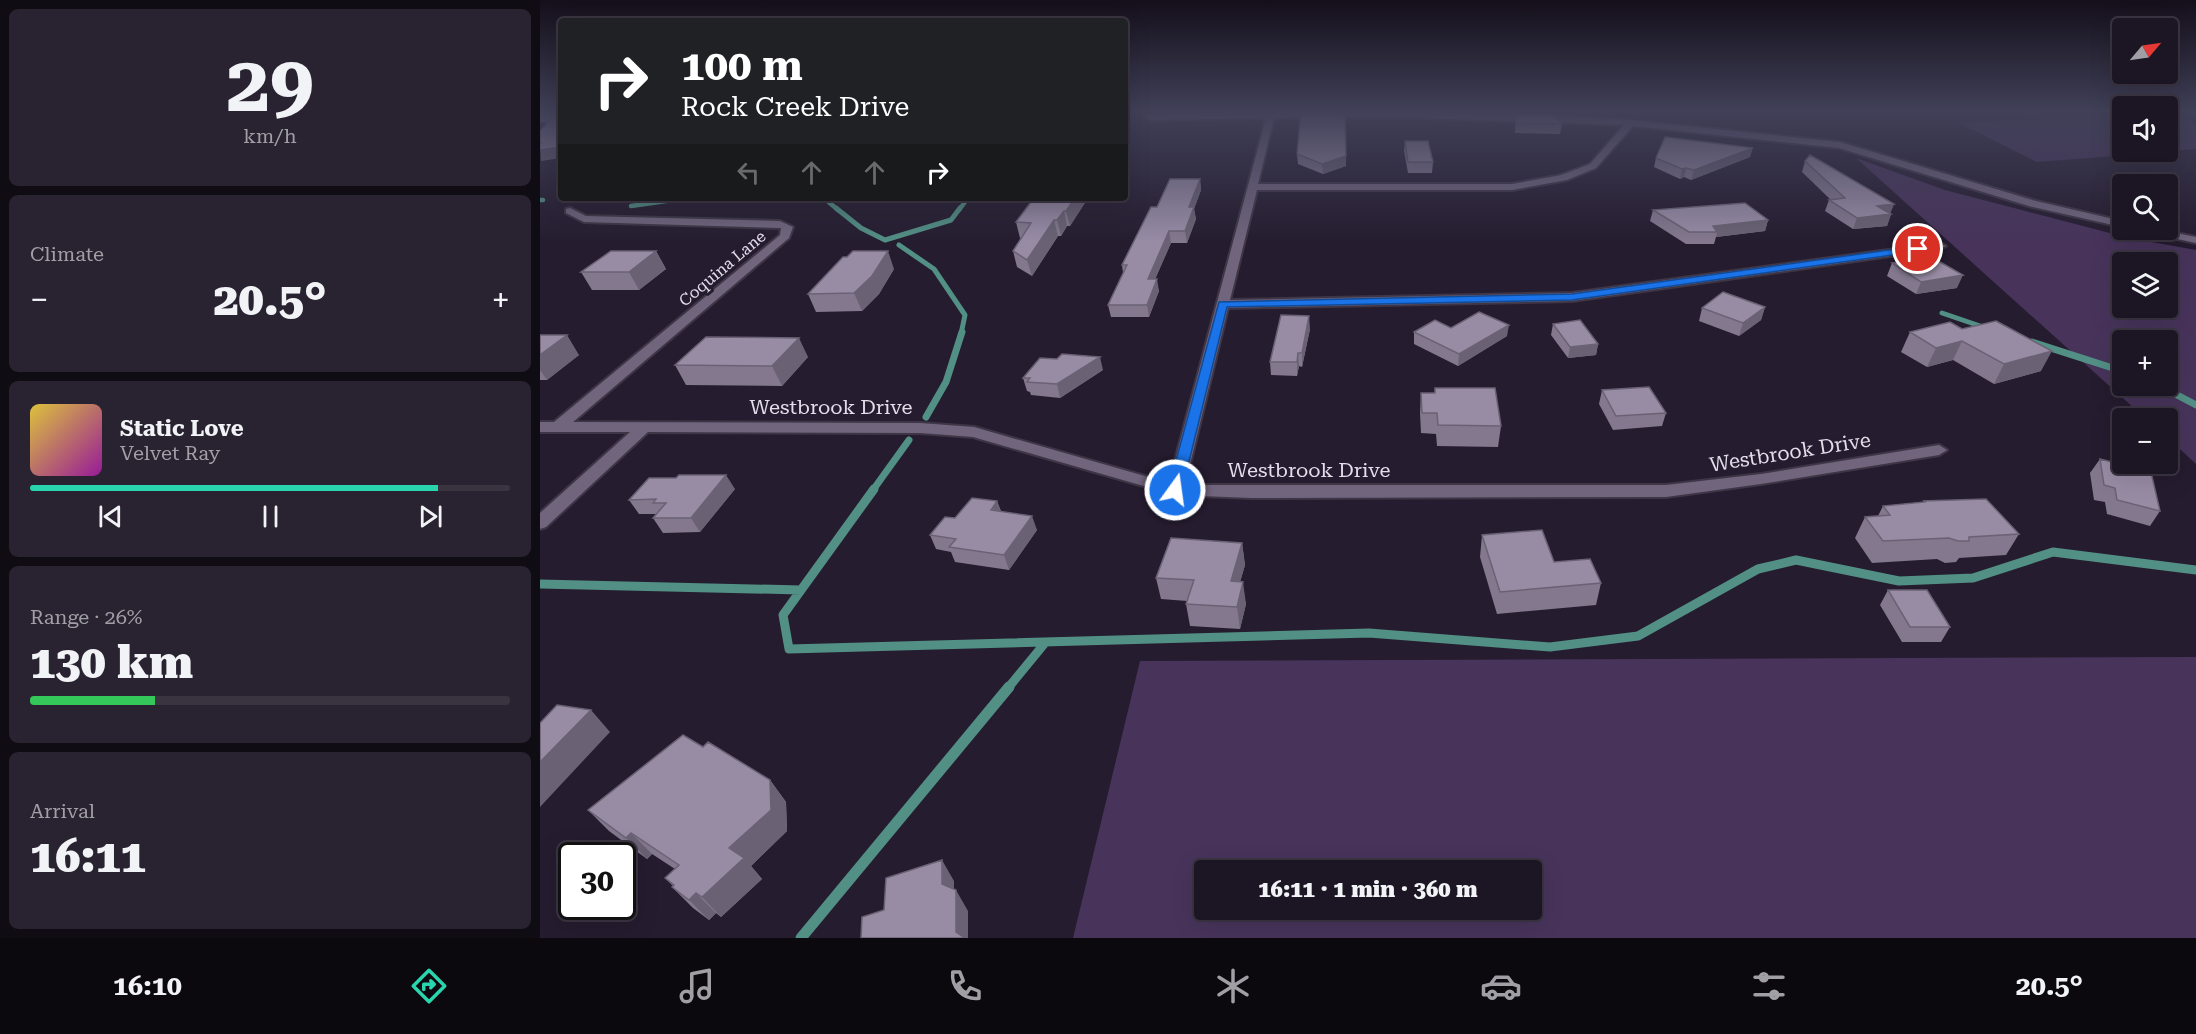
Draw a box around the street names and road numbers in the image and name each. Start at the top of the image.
street label: Coquina Lane [675,226,770,310]
street label: Westbrook Drive [750,395,912,419]
street label: Westbrook Drive [1708,427,1872,477]
street label: Westbrook Drive [1228,458,1390,482]

